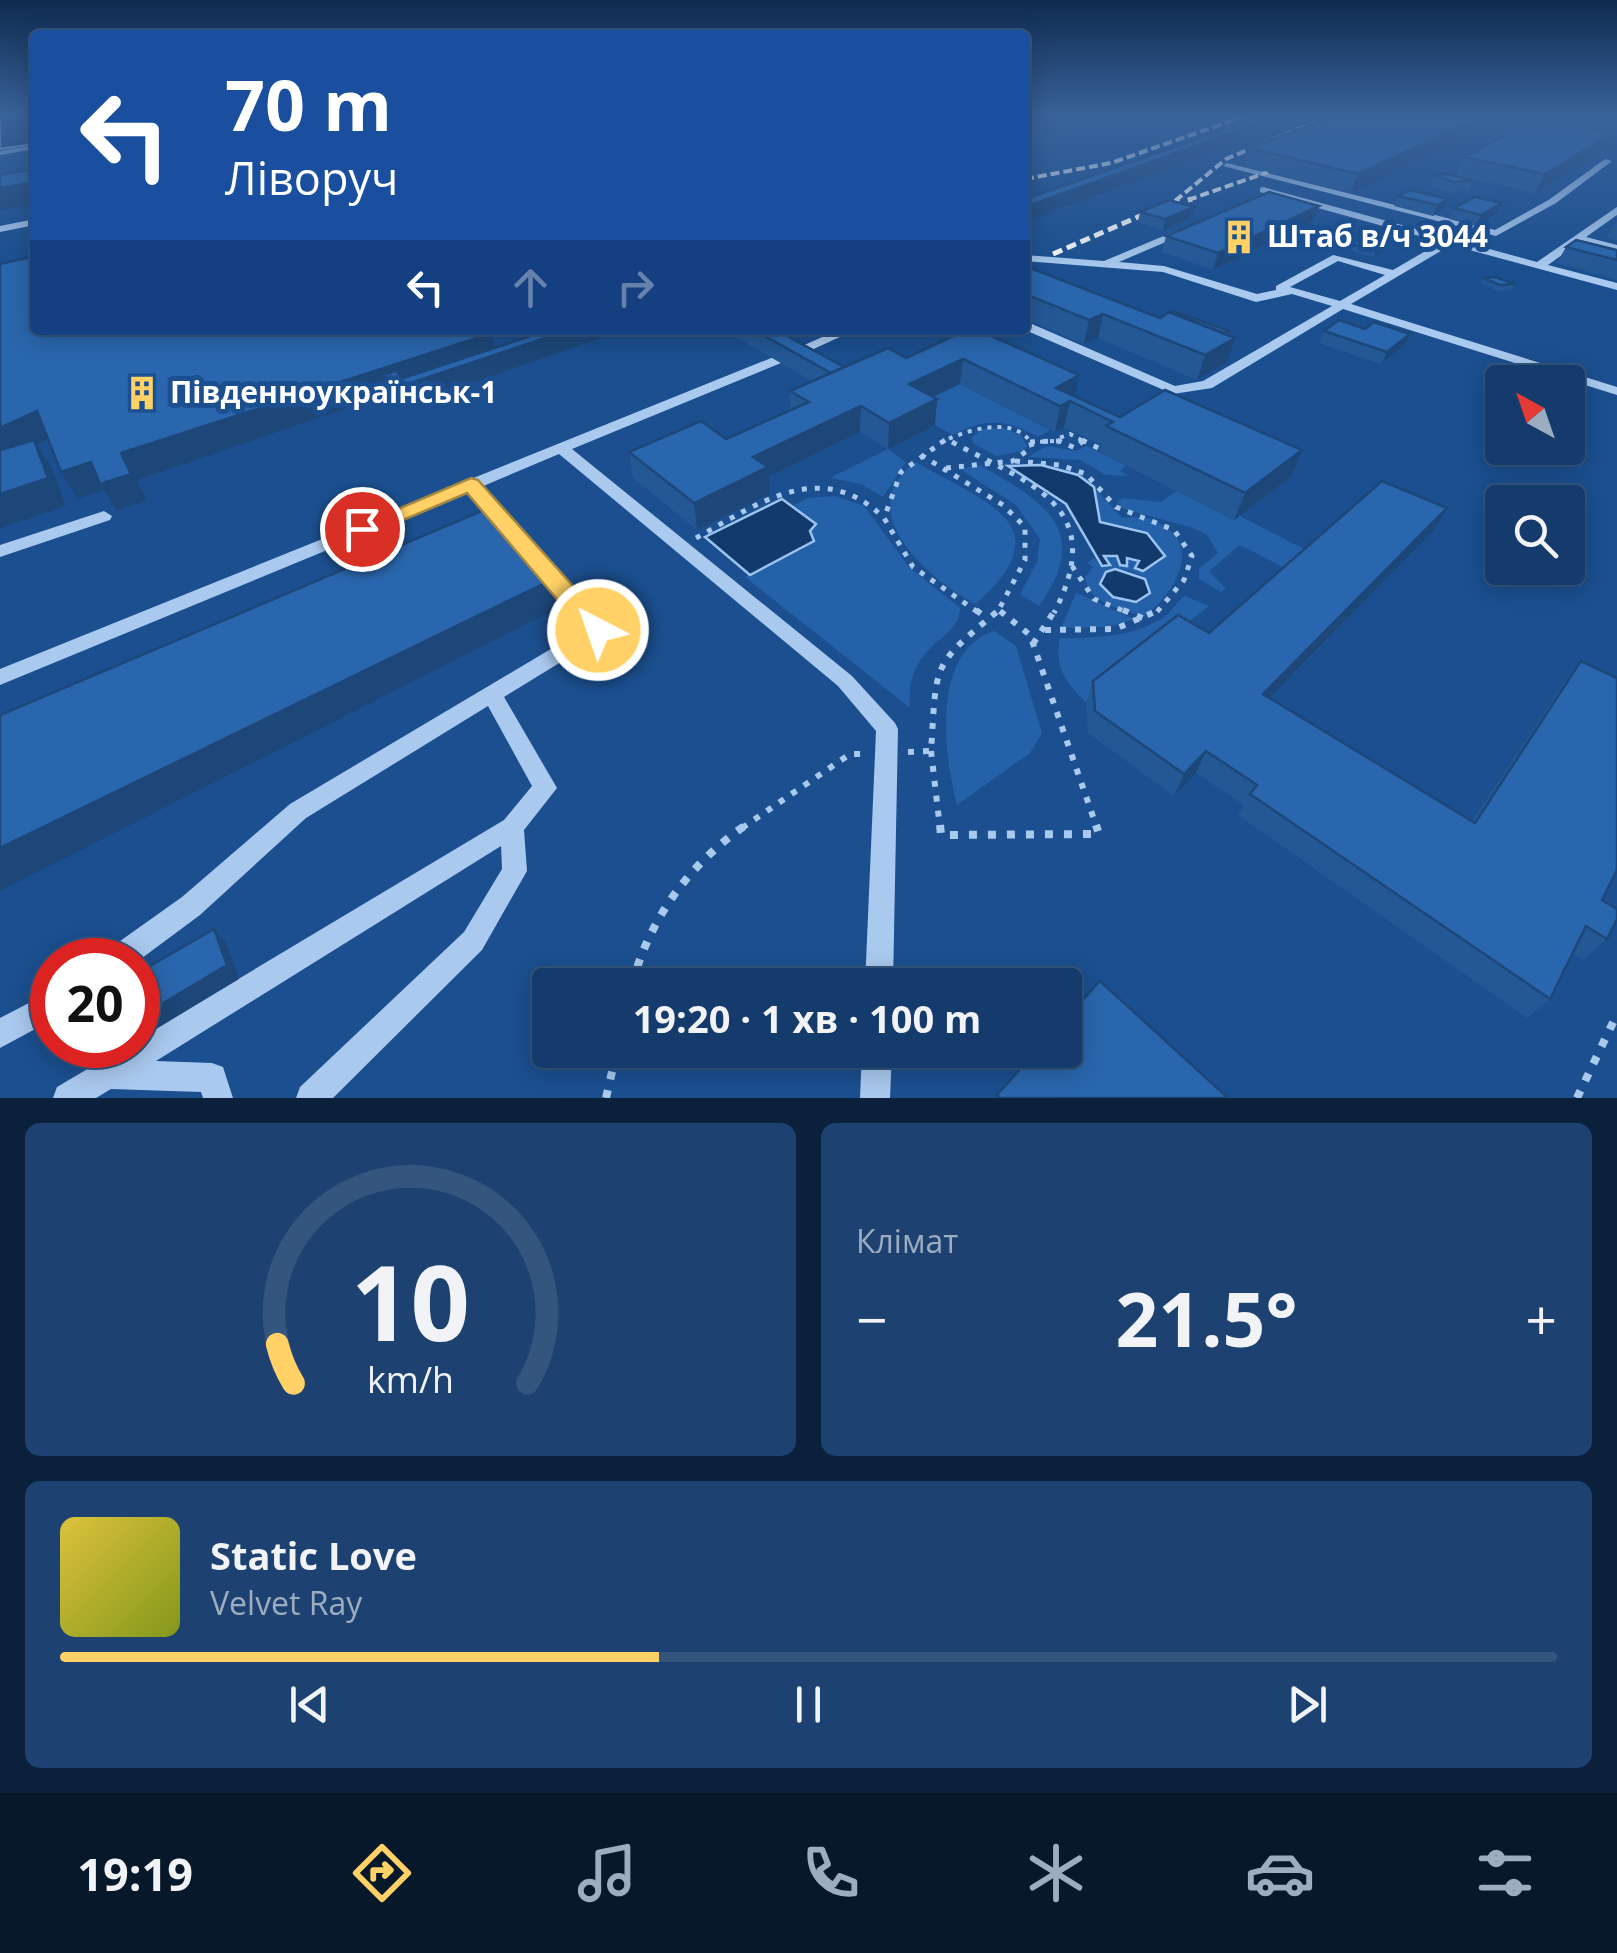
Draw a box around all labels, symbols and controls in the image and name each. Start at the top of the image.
text: 70 m [225,56,392,152]
icon: left [60,70,190,200]
text: Ліворуч [225,147,398,208]
place label: Штаб в/ч 3044 [1267,215,1488,256]
building icon: Штаб в/ч 3044 [1220,218,1258,256]
icon: left [398,260,453,315]
icon: ahead [503,260,558,315]
icon: right [608,260,663,315]
north arrow [1485,365,1585,465]
map controls [1485,365,1585,585]
place label: Південноукраїнськ-1 [170,371,497,412]
building icon: Південноукраїнськ-1 [123,374,161,412]
button: search [1485,485,1585,585]
pin [320,487,405,572]
icon: arrive [335,502,390,557]
position arrow [546,578,650,682]
speed limit sign: 20 [30,938,160,1068]
text: 19:20 · 1 хв · 100 m [633,992,981,1044]
text: Клімат [856,1219,958,1262]
text: 10 [351,1230,470,1371]
text: 21.5° [1115,1267,1298,1369]
text: − [856,1281,887,1356]
text: + [1526,1281,1557,1356]
text: km/h [367,1355,454,1403]
text: Static Love [210,1529,417,1581]
text: Velvet Ray [210,1581,362,1624]
icon: previous [282,1677,337,1732]
icon: pause [781,1677,836,1732]
icon: next [1280,1677,1335,1732]
icon: directions [347,1838,417,1908]
icon: music [572,1838,642,1908]
icon: phone [796,1838,866,1908]
icon: climate [1021,1838,1091,1908]
icon: car [1245,1838,1315,1908]
icon: filters [1470,1838,1540,1908]
text: 19:19 [77,1843,193,1904]

